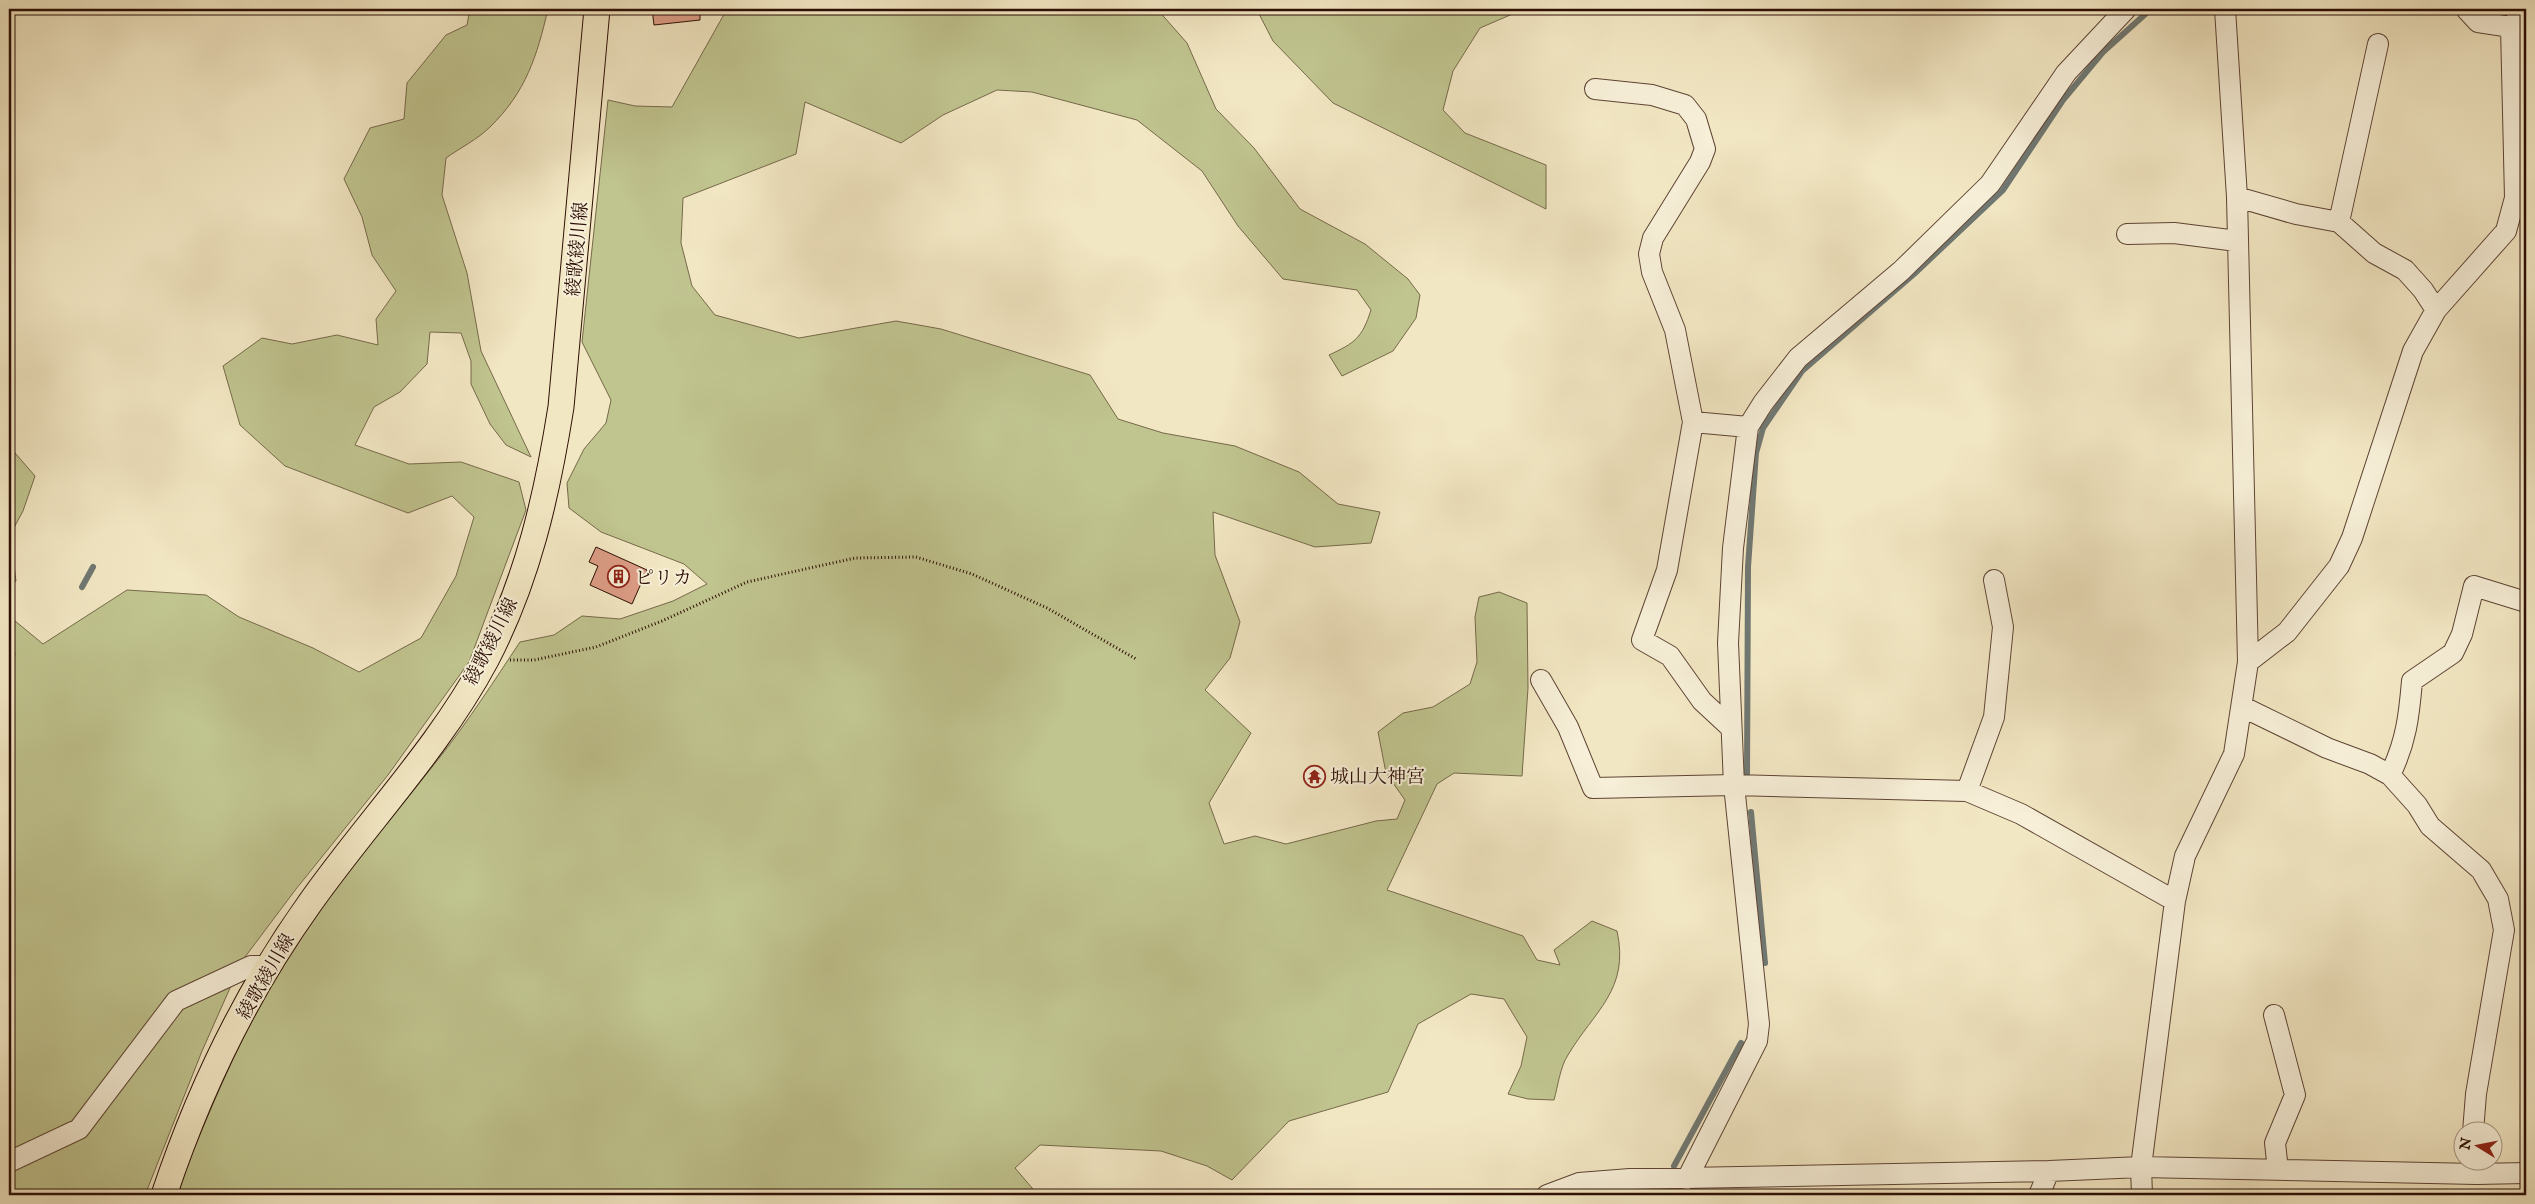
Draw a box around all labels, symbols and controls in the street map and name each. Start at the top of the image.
street label: 綾歌綾川線 [562,201,594,298]
building icon: ピリカ [607,565,631,589]
place label: ピリカ [635,567,692,591]
street label: 綾歌綾川線 [460,594,524,690]
temple icon: 城山大神宮 [1302,764,1326,788]
place label: 城山大神宮 [1330,766,1425,790]
street label: 綾歌綾川線 [233,930,301,1024]
north arrow [2452,1122,2502,1172]
text: N [2456,1136,2476,1152]

